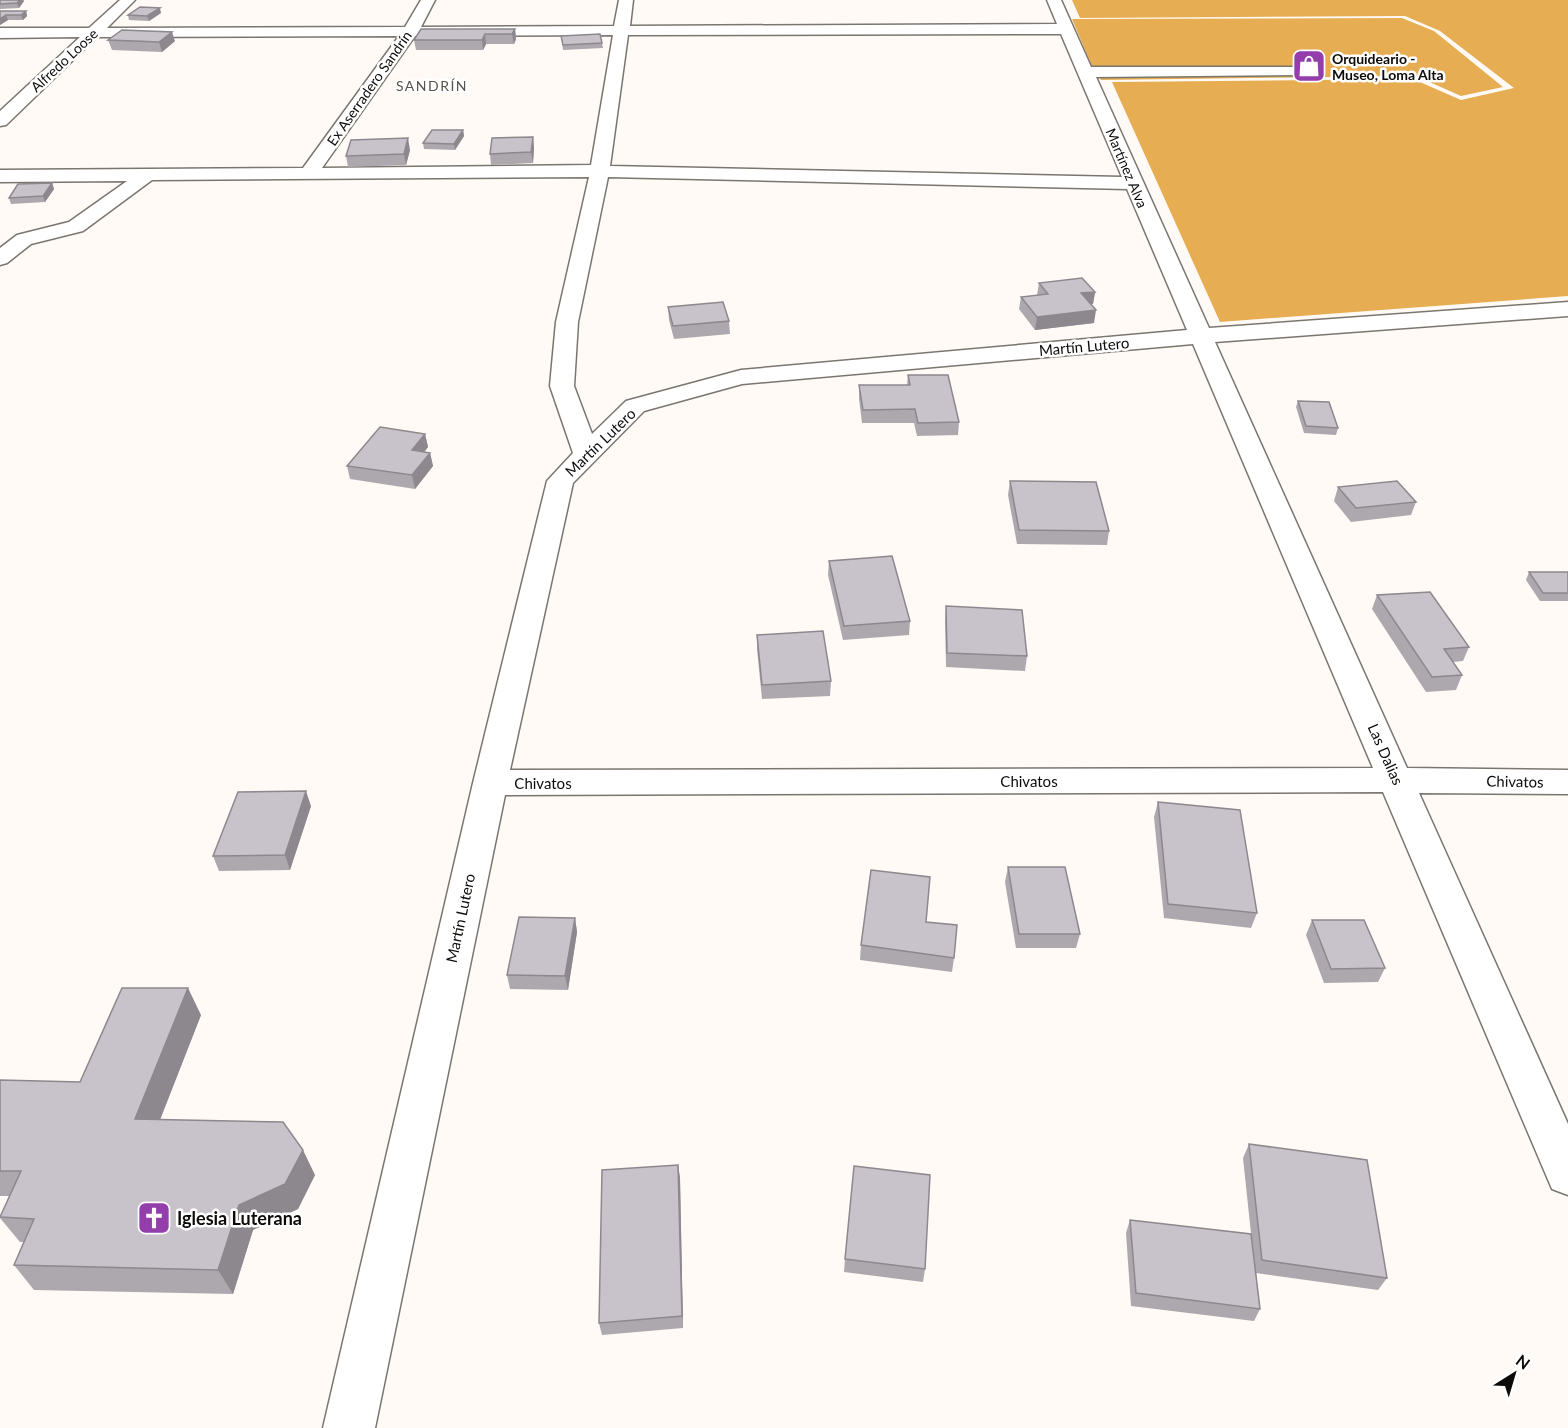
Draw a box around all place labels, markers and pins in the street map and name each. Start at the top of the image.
shop icon: Orquideario - Museo, Loma Alta [1291,48,1327,84]
place label: Orquideario - Museo, Loma Alta [1332,50,1444,83]
church icon: Iglesia Luterana [136,1200,172,1236]
place label: Iglesia Luterana [177,1207,302,1229]

